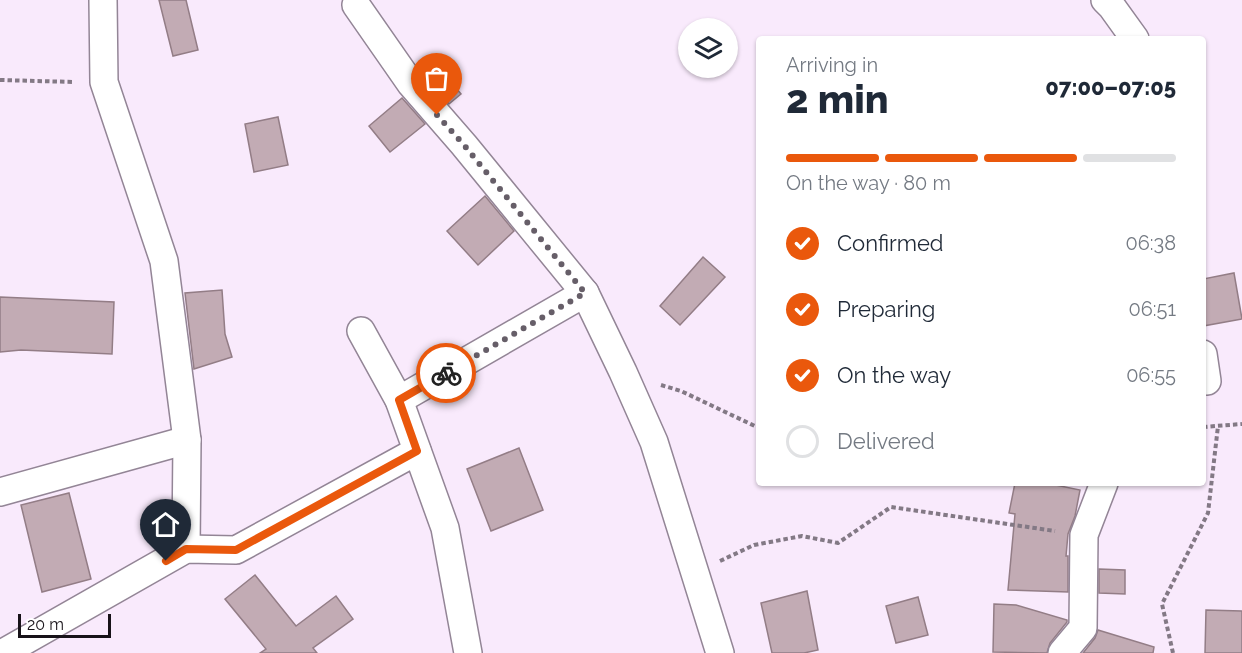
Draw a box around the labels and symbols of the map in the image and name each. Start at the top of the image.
pin [411,53,462,115]
courier [416,343,476,403]
pin [140,499,191,561]
scale bar [18,611,111,638]

